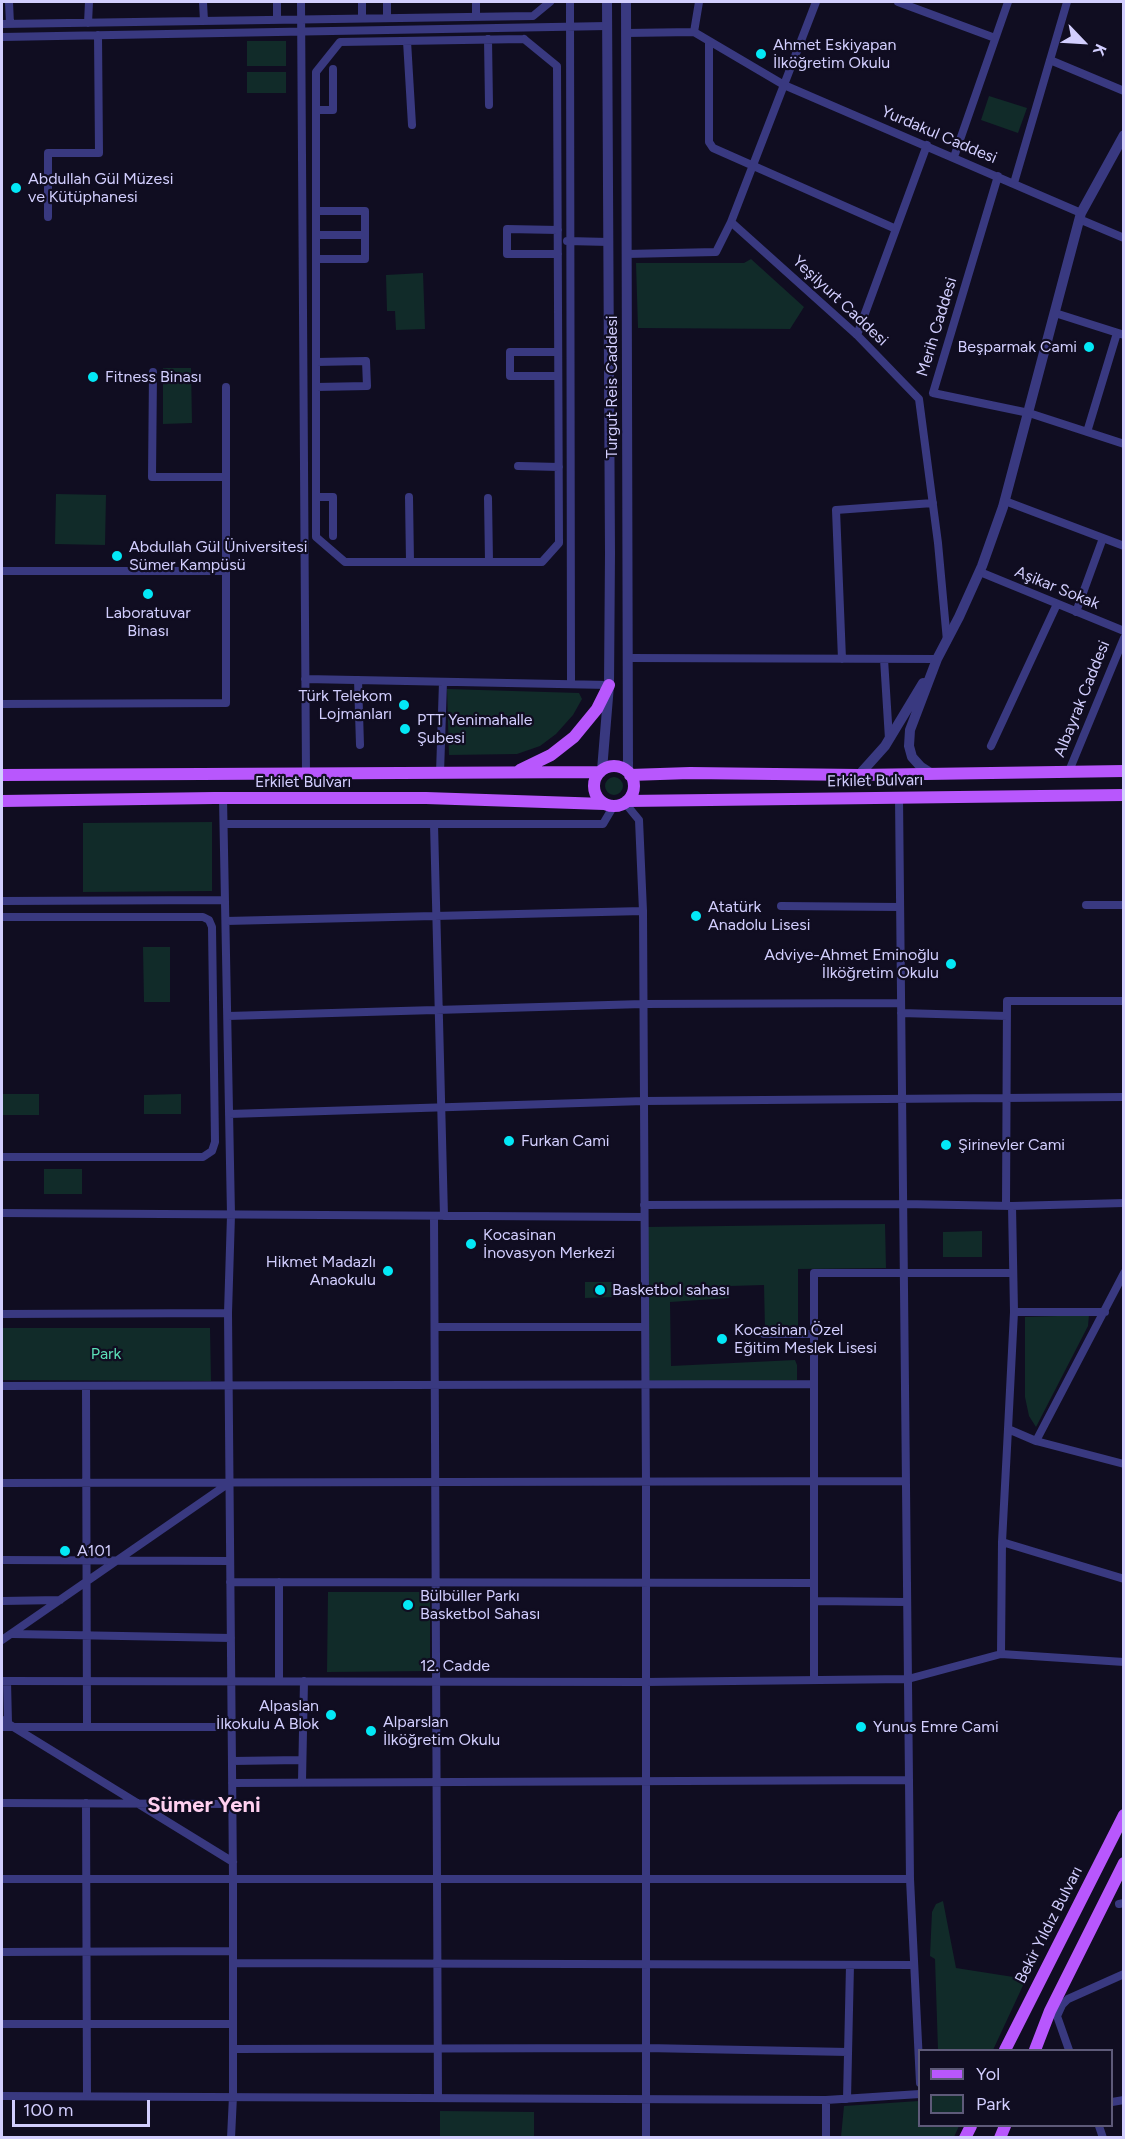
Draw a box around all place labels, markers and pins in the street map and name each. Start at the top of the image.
place label: Ahmet Eskiyapan İlköğretim Okulu [773,35,896,73]
marker: Ahmet Eskiyapan İlköğretim Okulu [754,47,768,61]
place label: Abdullah Gül Müzesi ve Kütüphanesi [28,169,173,207]
marker: Abdullah Gül Müzesi ve Kütüphanesi [9,181,23,195]
place label: Beşparmak Cami [957,337,1077,357]
marker: Beşparmak Cami [1082,340,1096,354]
place label: Fitness Binası [105,367,202,387]
marker: Fitness Binası [86,370,100,384]
place label: Abdullah Gül Üniversitesi Sümer Kampüsü [129,537,307,575]
marker: Abdullah Gül Üniversitesi Sümer Kampüsü [110,549,124,563]
marker: Laboratuvar Binası [141,587,155,601]
place label: Laboratuvar Binası [105,603,191,641]
place label: Türk Telekom Lojmanları [299,686,392,724]
marker: Türk Telekom Lojmanları [397,698,411,712]
place label: PTT Yenimahalle Şubesi [417,710,533,748]
marker: PTT Yenimahalle Şubesi [398,722,412,736]
place label: Atatürk Anadolu Lisesi [708,897,810,935]
marker: Atatürk Anadolu Lisesi [689,909,703,923]
place label: Adviye-Ahmet Eminoğlu İlköğretim Okulu [764,945,939,983]
marker: Adviye-Ahmet Eminoğlu İlköğretim Okulu [944,957,958,971]
place label: Furkan Cami [521,1131,610,1151]
marker: Furkan Cami [502,1134,516,1148]
place label: Şirinevler Cami [958,1135,1065,1155]
marker: Şirinevler Cami [939,1138,953,1152]
place label: Kocasinan İnovasyon Merkezi [483,1225,615,1263]
marker: Kocasinan İnovasyon Merkezi [464,1237,478,1251]
place label: Hikmet Madazlı Anaokulu [266,1252,376,1290]
marker: Hikmet Madazlı Anaokulu [381,1264,395,1278]
place label: Basketbol sahası [612,1280,730,1300]
marker: Basketbol sahası [593,1283,607,1297]
place label: Kocasinan Özel Eğitim Meslek Lisesi [734,1320,877,1358]
marker: Kocasinan Özel Eğitim Meslek Lisesi [715,1332,729,1346]
place label: A101 [77,1541,111,1561]
marker: A101 [58,1544,72,1558]
place label: Bülbüller Parkı Basketbol Sahası [420,1586,540,1624]
marker: Bülbüller Parkı Basketbol Sahası [401,1598,415,1612]
place label: Alpaslan İlkokulu A Blok [216,1696,319,1734]
marker: Alpaslan İlkokulu A Blok [324,1708,338,1722]
place label: Alparslan İlköğretim Okulu [383,1712,500,1750]
place label: Yunus Emre Cami [873,1717,999,1737]
marker: Yunus Emre Cami [854,1720,868,1734]
marker: Alparslan İlköğretim Okulu [364,1724,378,1738]

